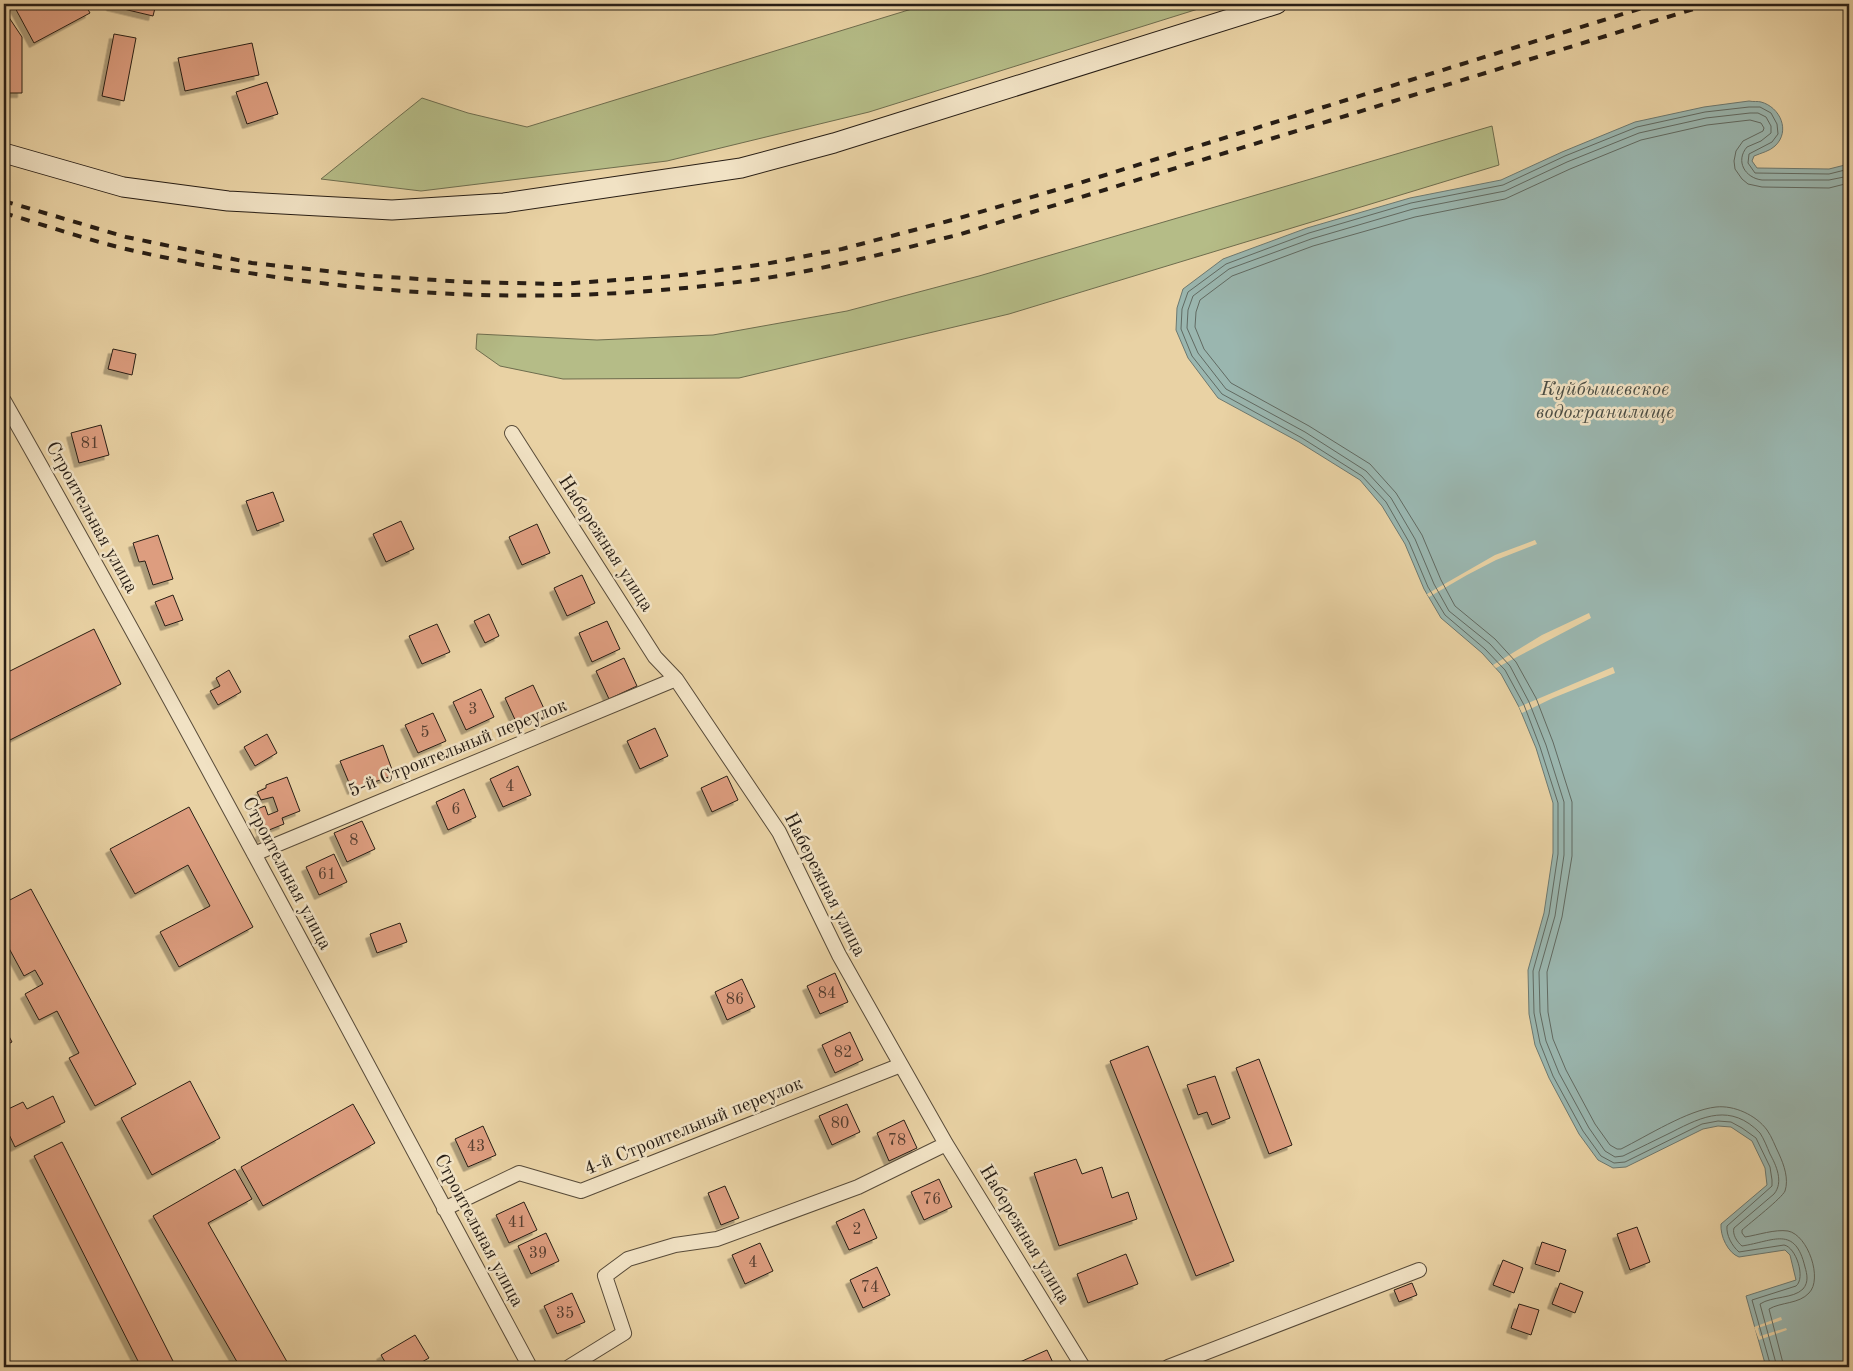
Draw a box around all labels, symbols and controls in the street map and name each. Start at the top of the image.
water label: Куйбышевское водохранилище [1536,380,1674,423]
house number: 81 [81,436,99,452]
street label: Строительная улица [41,439,141,597]
street label: Набережная улица [554,472,656,616]
street label: 5-й Строительный переулок [346,696,570,802]
house number: 3 [468,702,478,718]
house number: 5 [420,725,430,741]
house number: 4 [505,779,515,795]
street label: Строительная улица [238,795,335,954]
house number: 6 [451,802,461,818]
street label: Набережная улица [780,810,869,960]
house number: 8 [349,833,359,849]
house number: 61 [318,867,336,883]
house number: 84 [818,986,836,1002]
house number: 86 [726,992,744,1008]
house number: 82 [834,1045,852,1061]
street label: 4-й Строительный переулок [582,1074,806,1180]
house number: 80 [831,1116,849,1132]
house number: 78 [888,1133,906,1149]
house number: 43 [467,1139,485,1155]
street label: Строительная улица [430,1152,527,1311]
street label: Набережная улица [975,1162,1073,1308]
house number: 76 [923,1192,941,1208]
house number: 41 [508,1215,526,1231]
house number: 2 [852,1222,862,1238]
house number: 39 [529,1246,547,1262]
house number: 4 [748,1255,758,1271]
house number: 74 [861,1280,879,1296]
house number: 35 [556,1306,574,1322]

